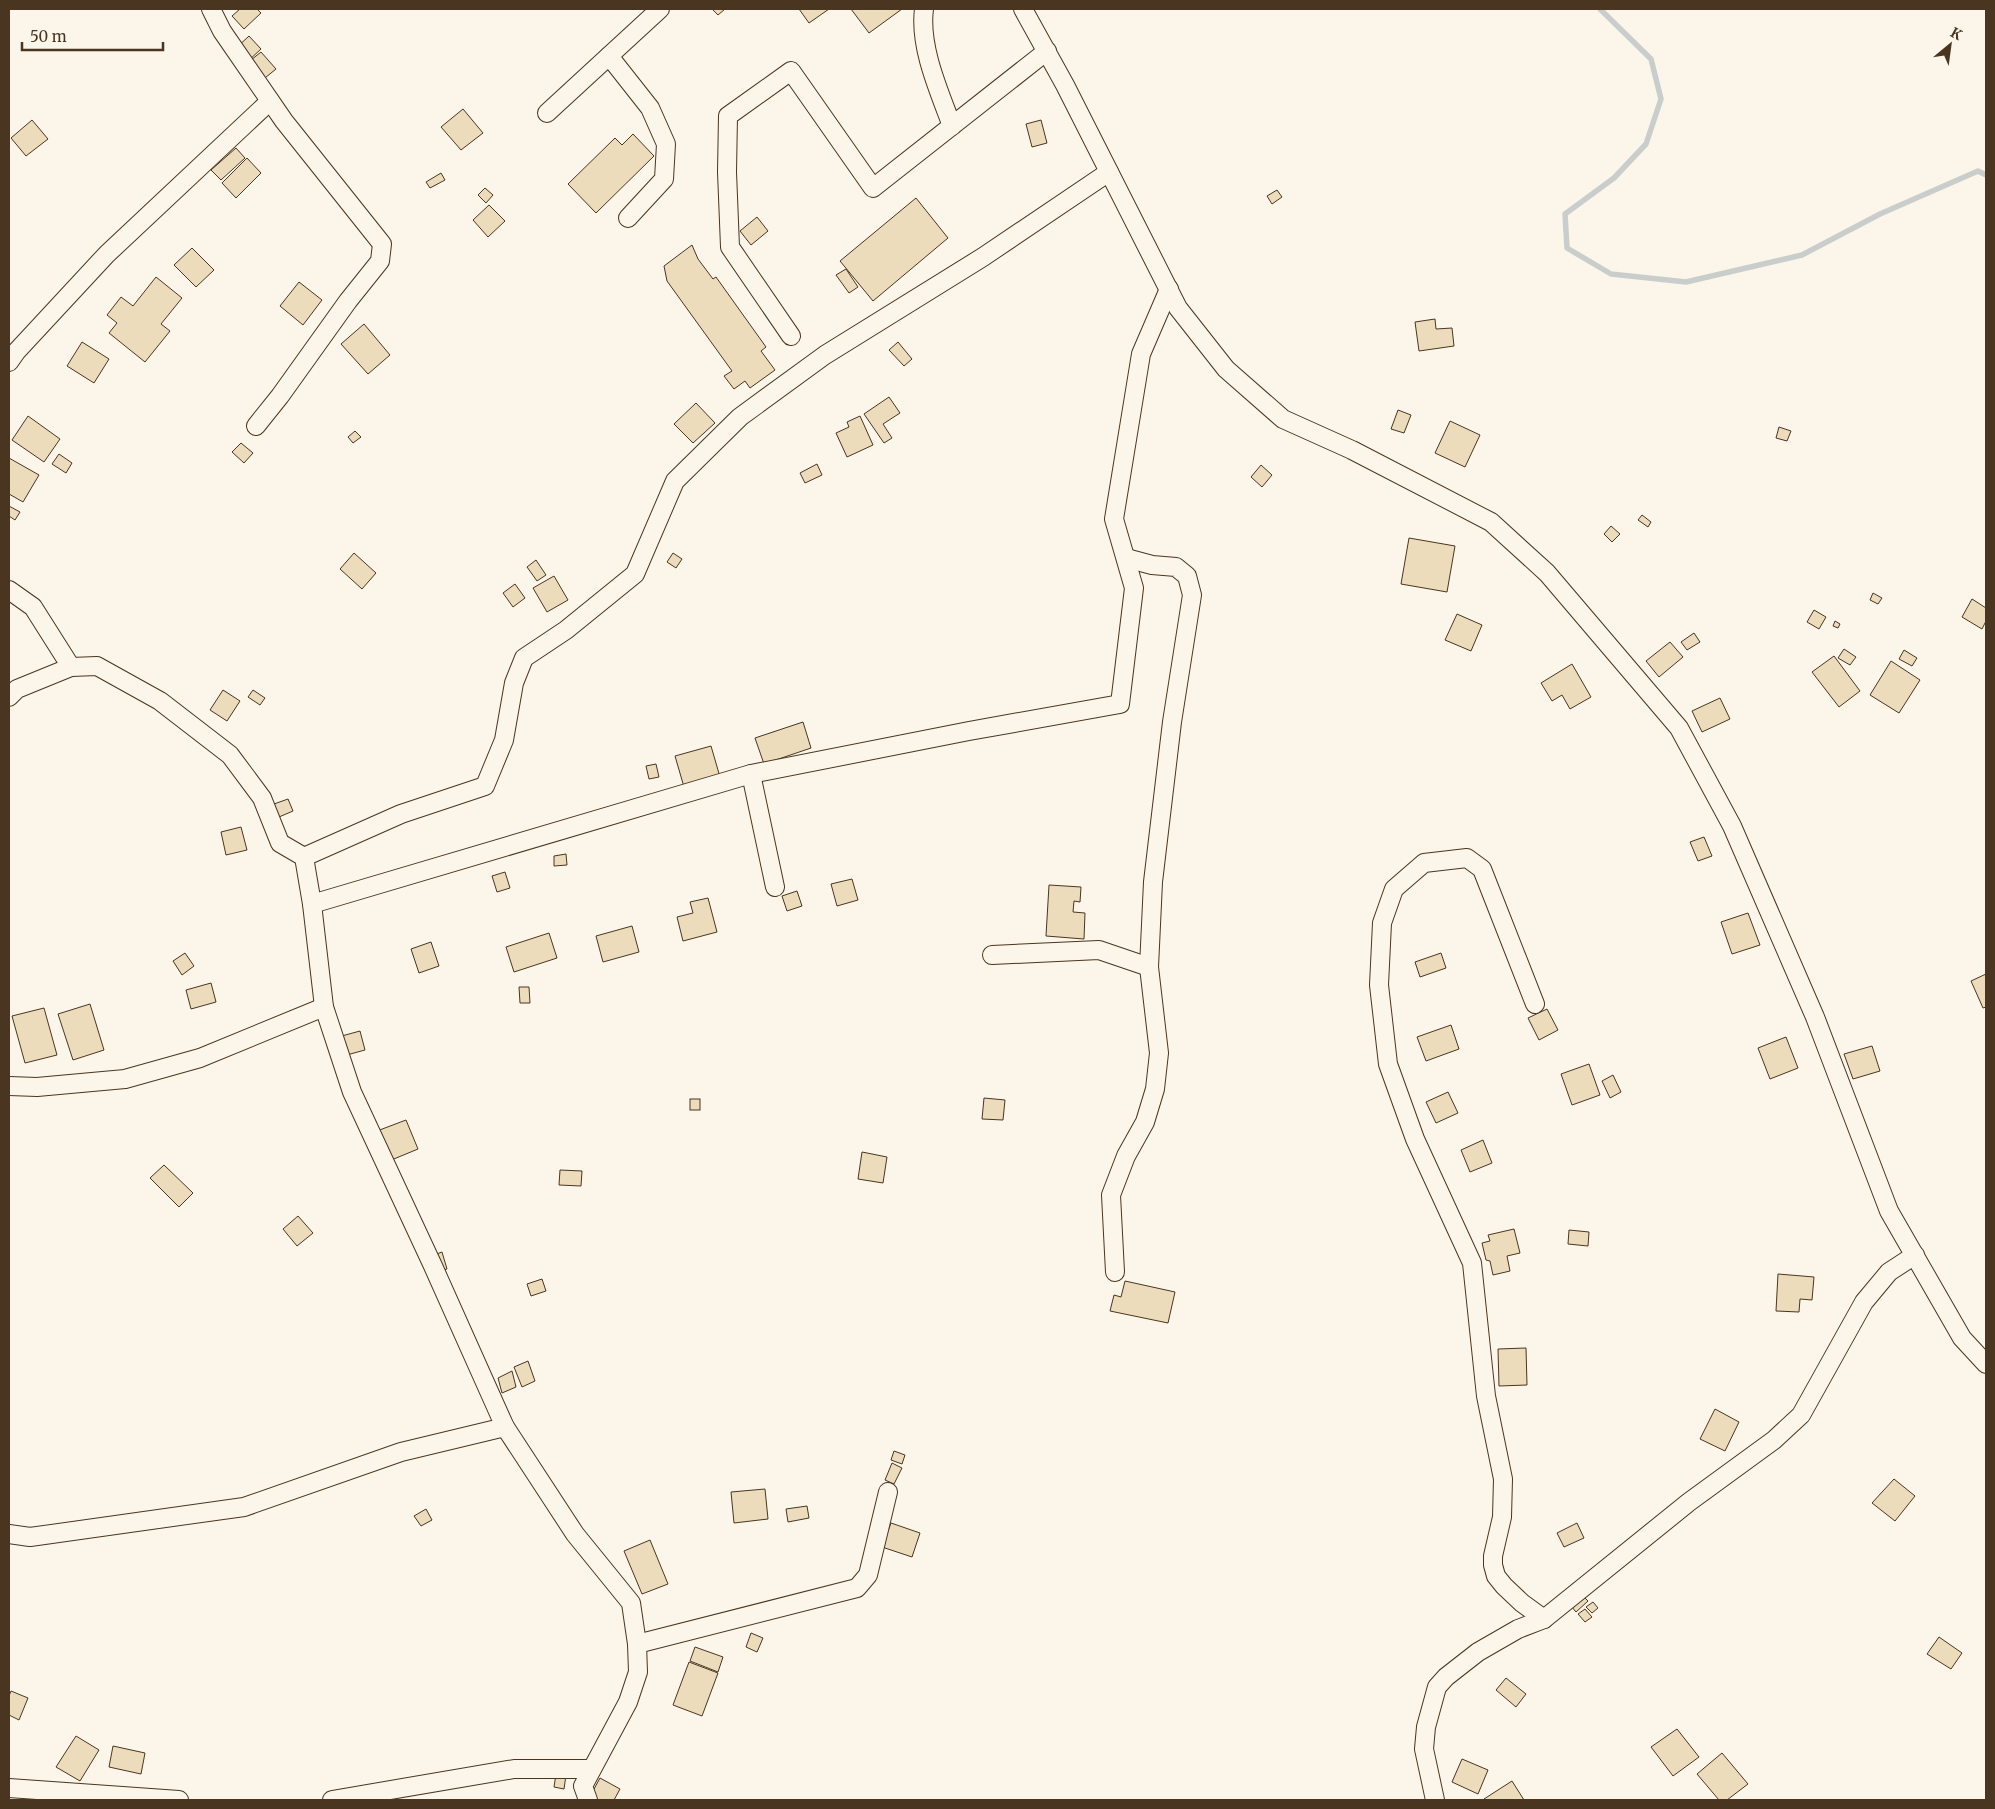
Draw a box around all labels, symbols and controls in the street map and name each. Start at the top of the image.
scale bar [22,20,164,52]
north arrow [1925,20,1975,70]
text: K [1947,23,1966,44]
text: 50 m [30,27,67,46]

